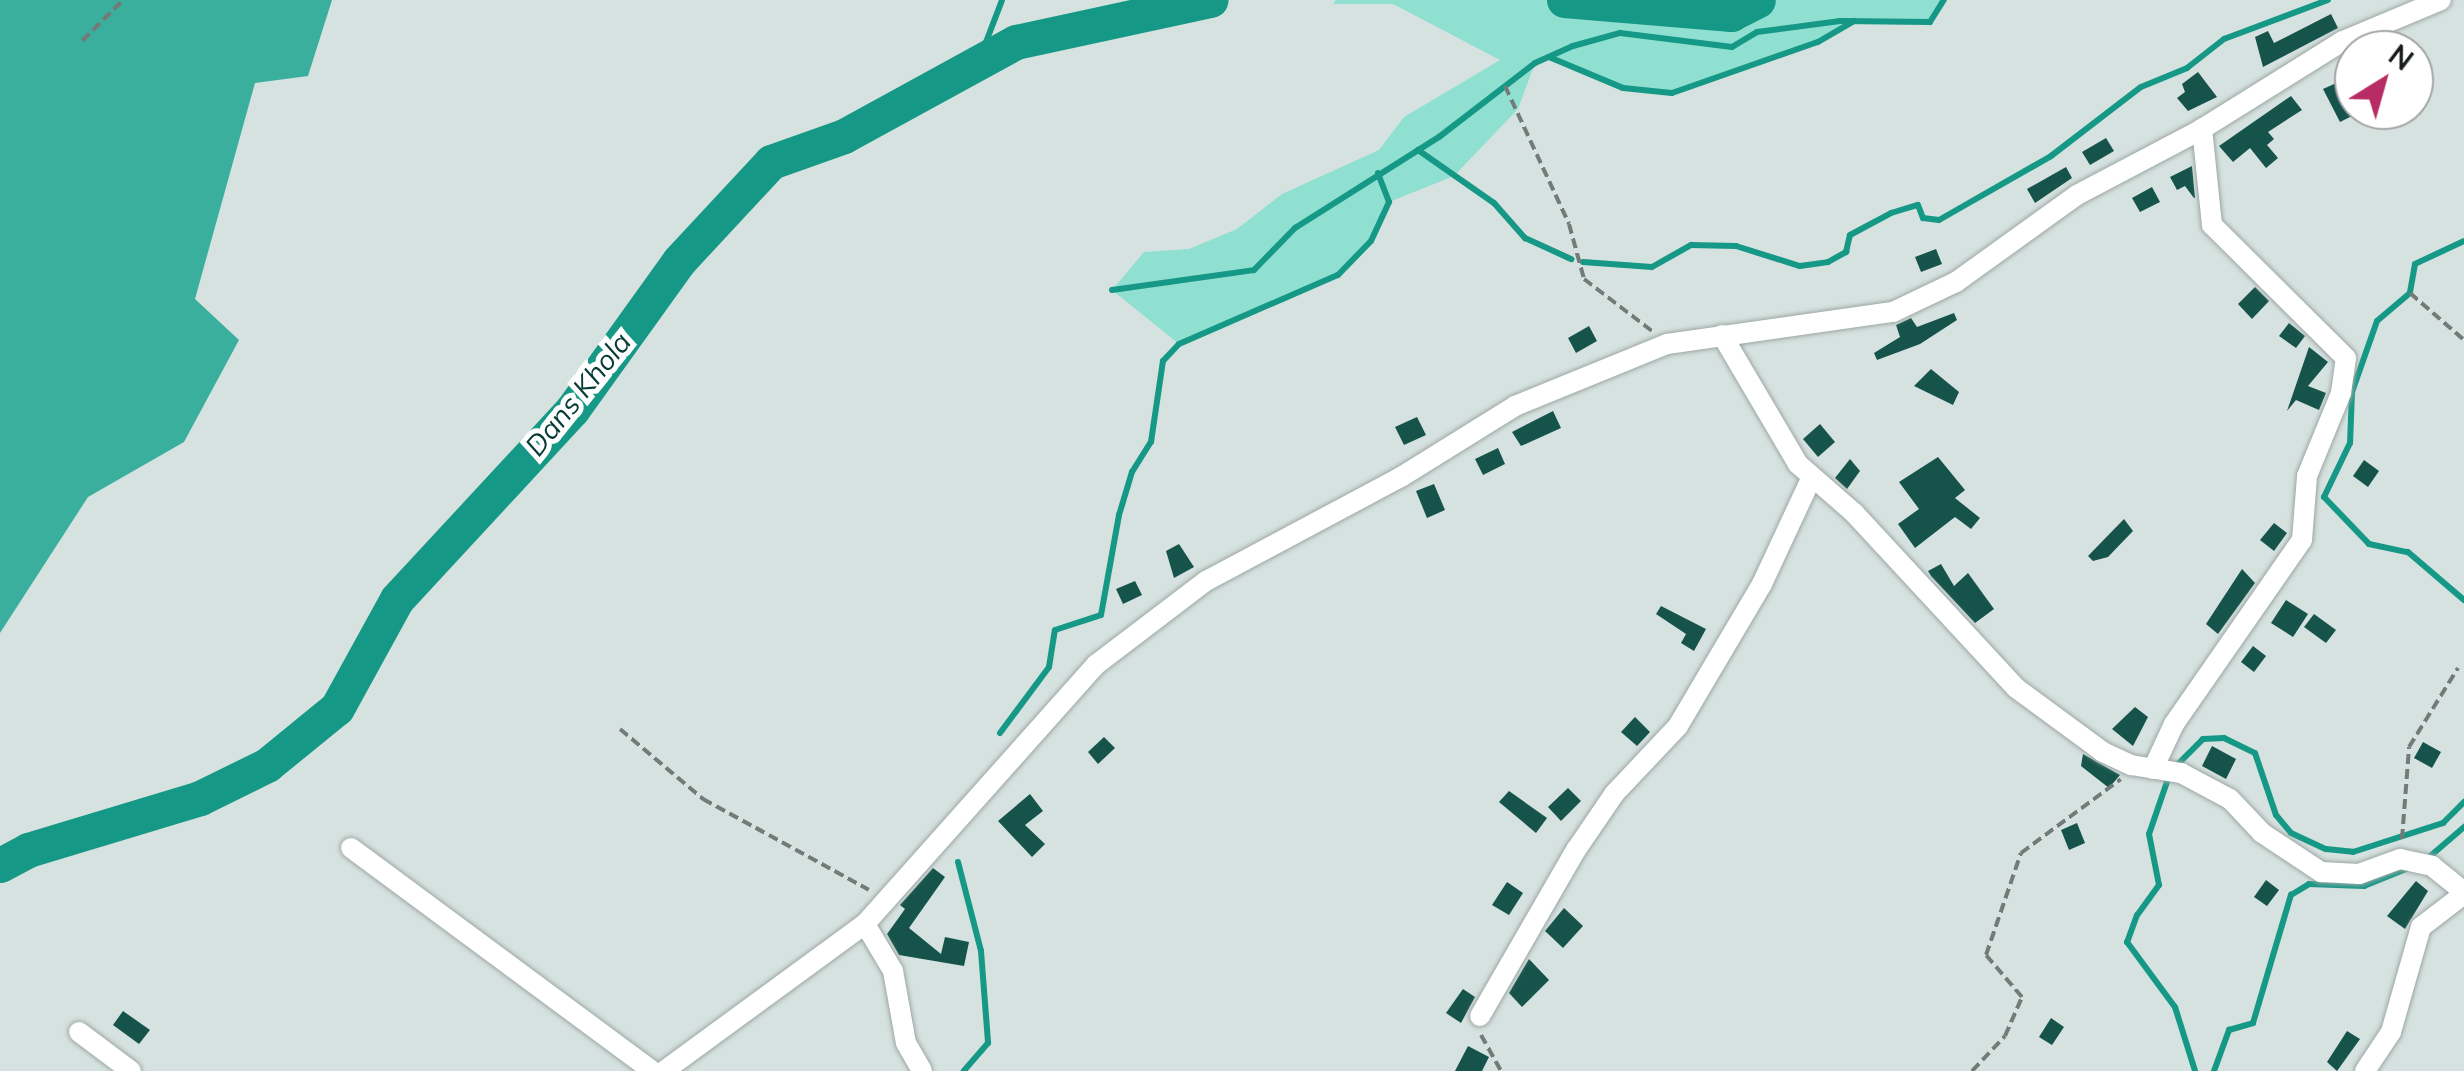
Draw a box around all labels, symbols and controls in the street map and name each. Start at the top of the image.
north arrow [2334,30,2434,130]
text: N [2382,37,2420,78]
water label: Dans Khola [518,326,638,462]

